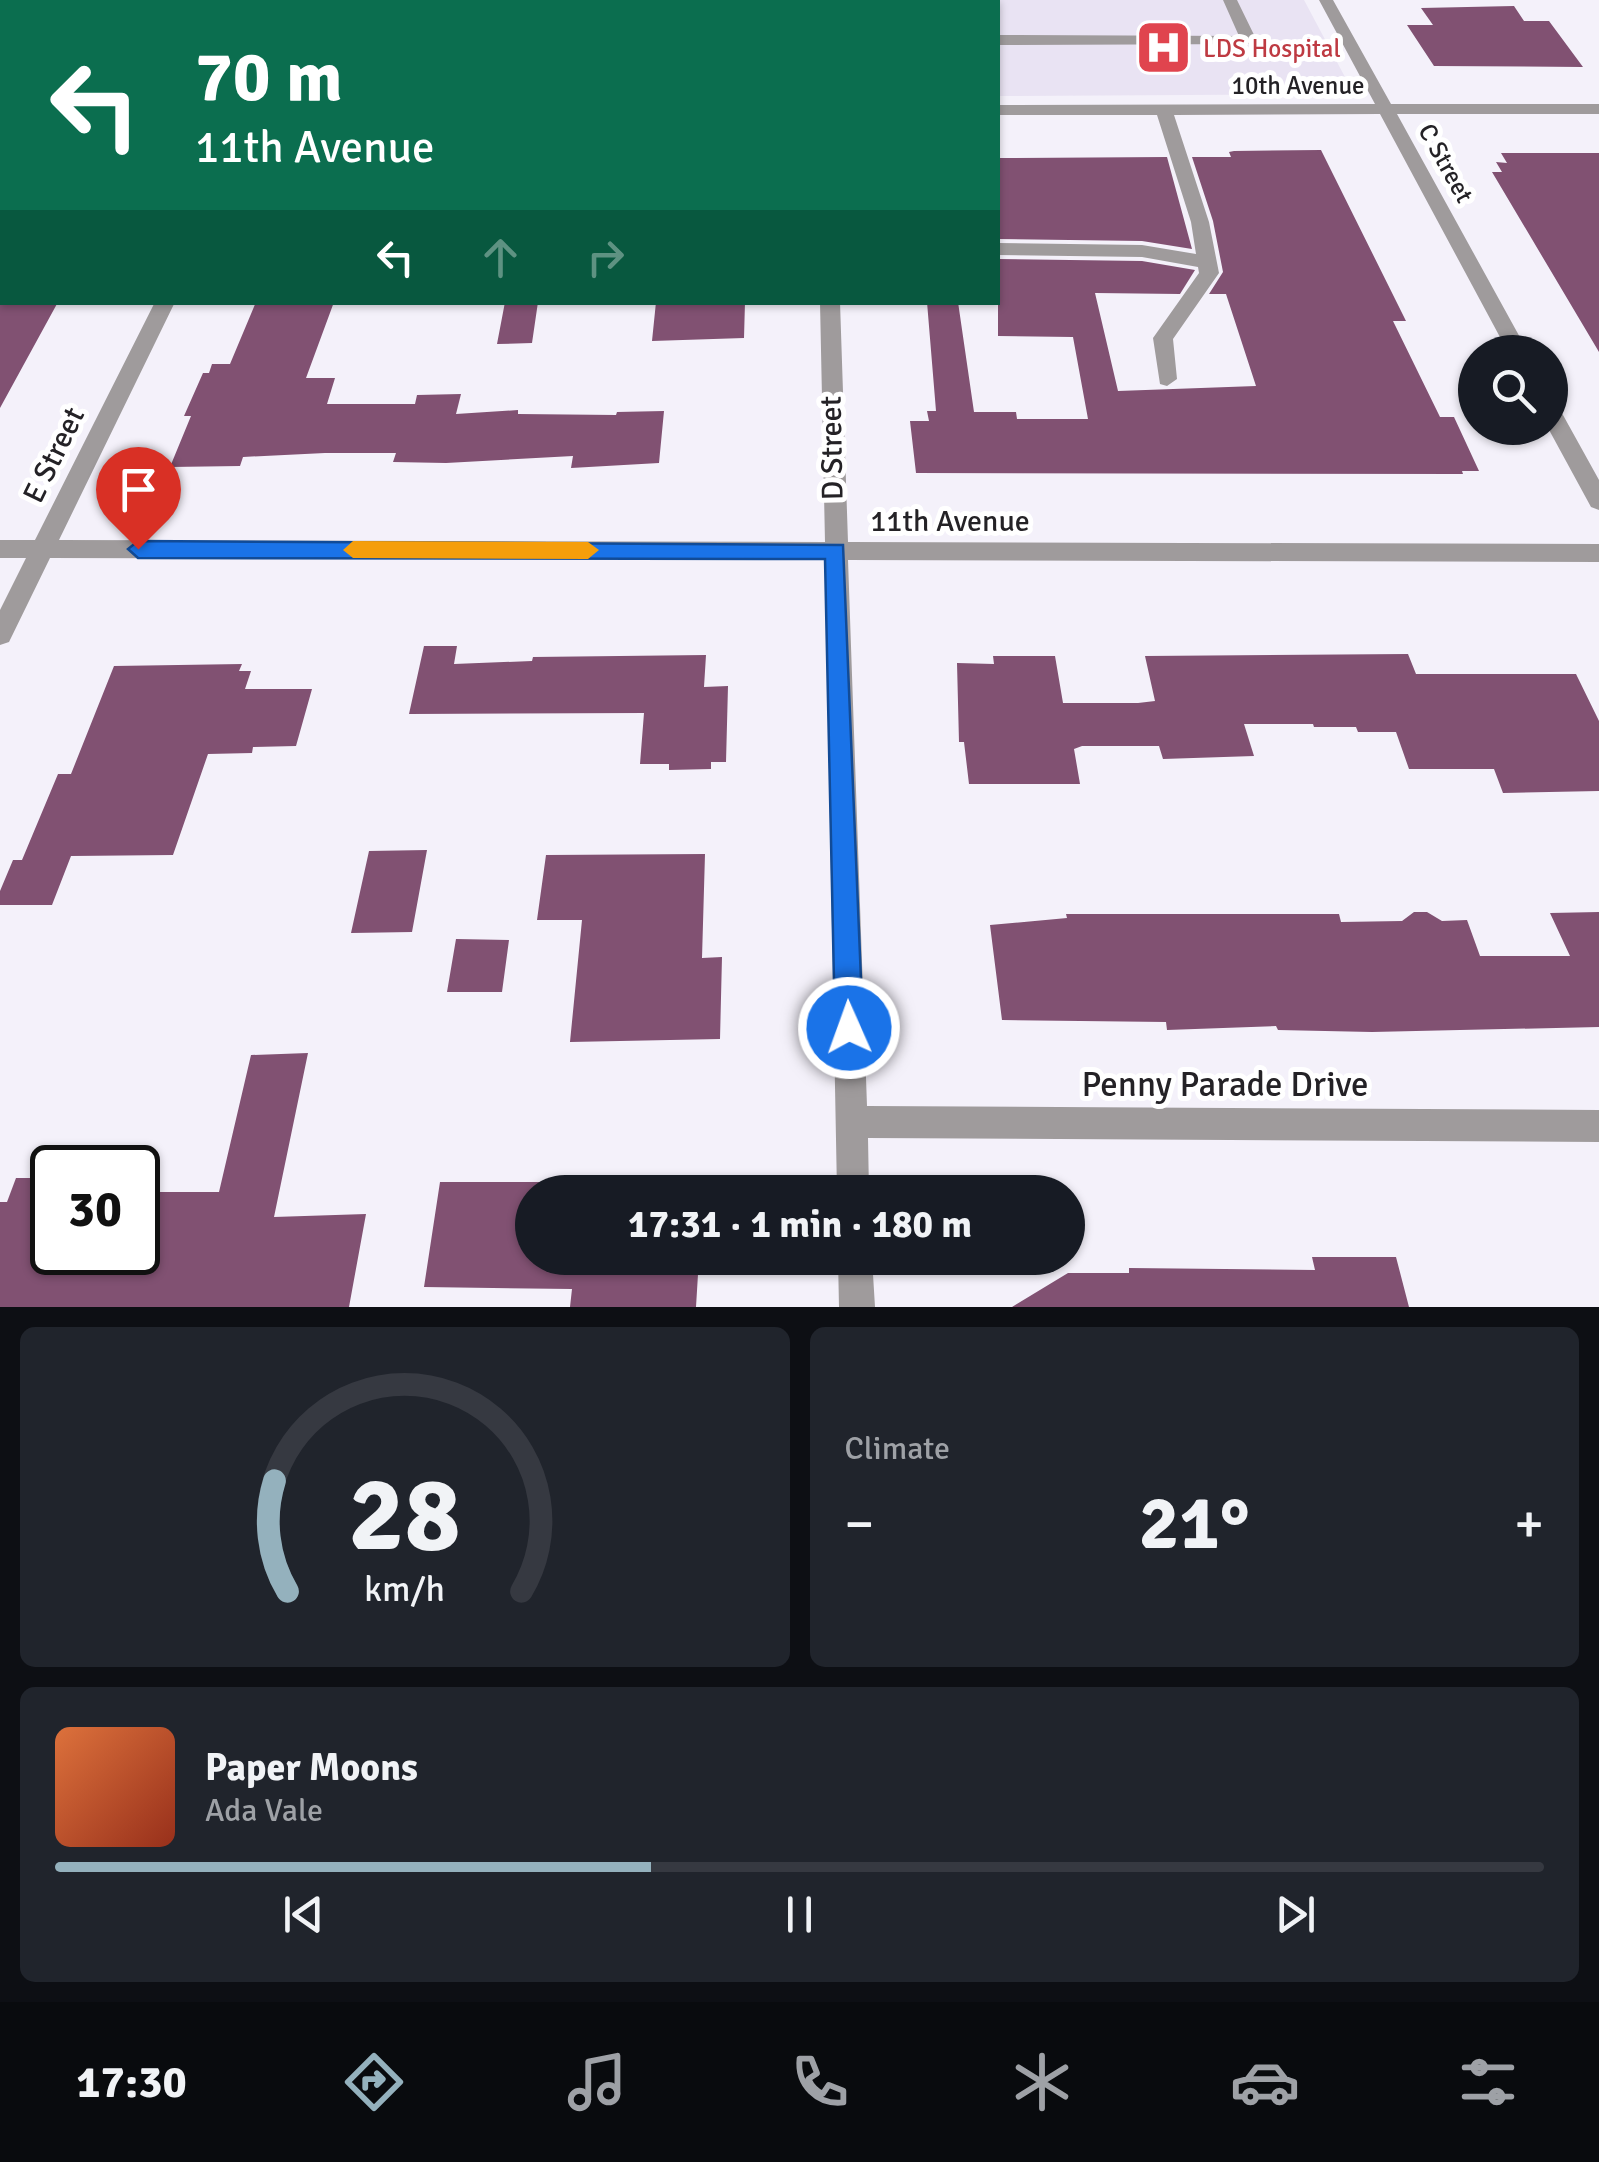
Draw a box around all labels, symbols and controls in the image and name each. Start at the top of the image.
hospital icon: LDS Hospital [1134,18,1194,78]
place label: LDS Hospital [1203,33,1341,64]
text: 70 m [195,34,343,120]
icon: left [30,40,160,170]
street label: 10th Avenue [1231,70,1365,101]
street label: C Street [1412,118,1480,208]
text: 11th Avenue [195,120,435,175]
icon: left [368,230,423,285]
icon: ahead [473,230,528,285]
icon: right [578,230,633,285]
map controls [1458,335,1568,445]
button: search [1458,335,1568,445]
street label: D Street [813,396,851,500]
street label: E Street [15,401,93,509]
pin [96,447,181,550]
icon: arrive [111,462,166,517]
street label: 11th Avenue [870,503,1030,540]
position arrow [797,976,901,1080]
street label: Penny Parade Drive [1081,1063,1369,1106]
speed limit sign: 30 [30,1145,160,1275]
text: 17:31 · 1 min · 180 m [628,1201,972,1248]
text: Climate [845,1429,950,1468]
text: 28 [349,1451,461,1579]
text: 21° [1139,1477,1250,1570]
text: − [845,1490,874,1558]
text: + [1514,1490,1544,1558]
text: km/h [364,1567,445,1611]
text: Paper Moons [205,1744,418,1791]
text: Ada Vale [205,1791,323,1830]
icon: previous [276,1887,331,1942]
icon: pause [772,1887,827,1942]
icon: next [1268,1887,1323,1942]
icon: directions [339,2047,409,2117]
icon: music [562,2047,632,2117]
icon: phone [785,2047,855,2117]
icon: climate [1007,2047,1077,2117]
icon: car [1230,2047,1300,2117]
icon: filters [1453,2047,1523,2117]
text: 17:30 [76,2055,187,2110]

